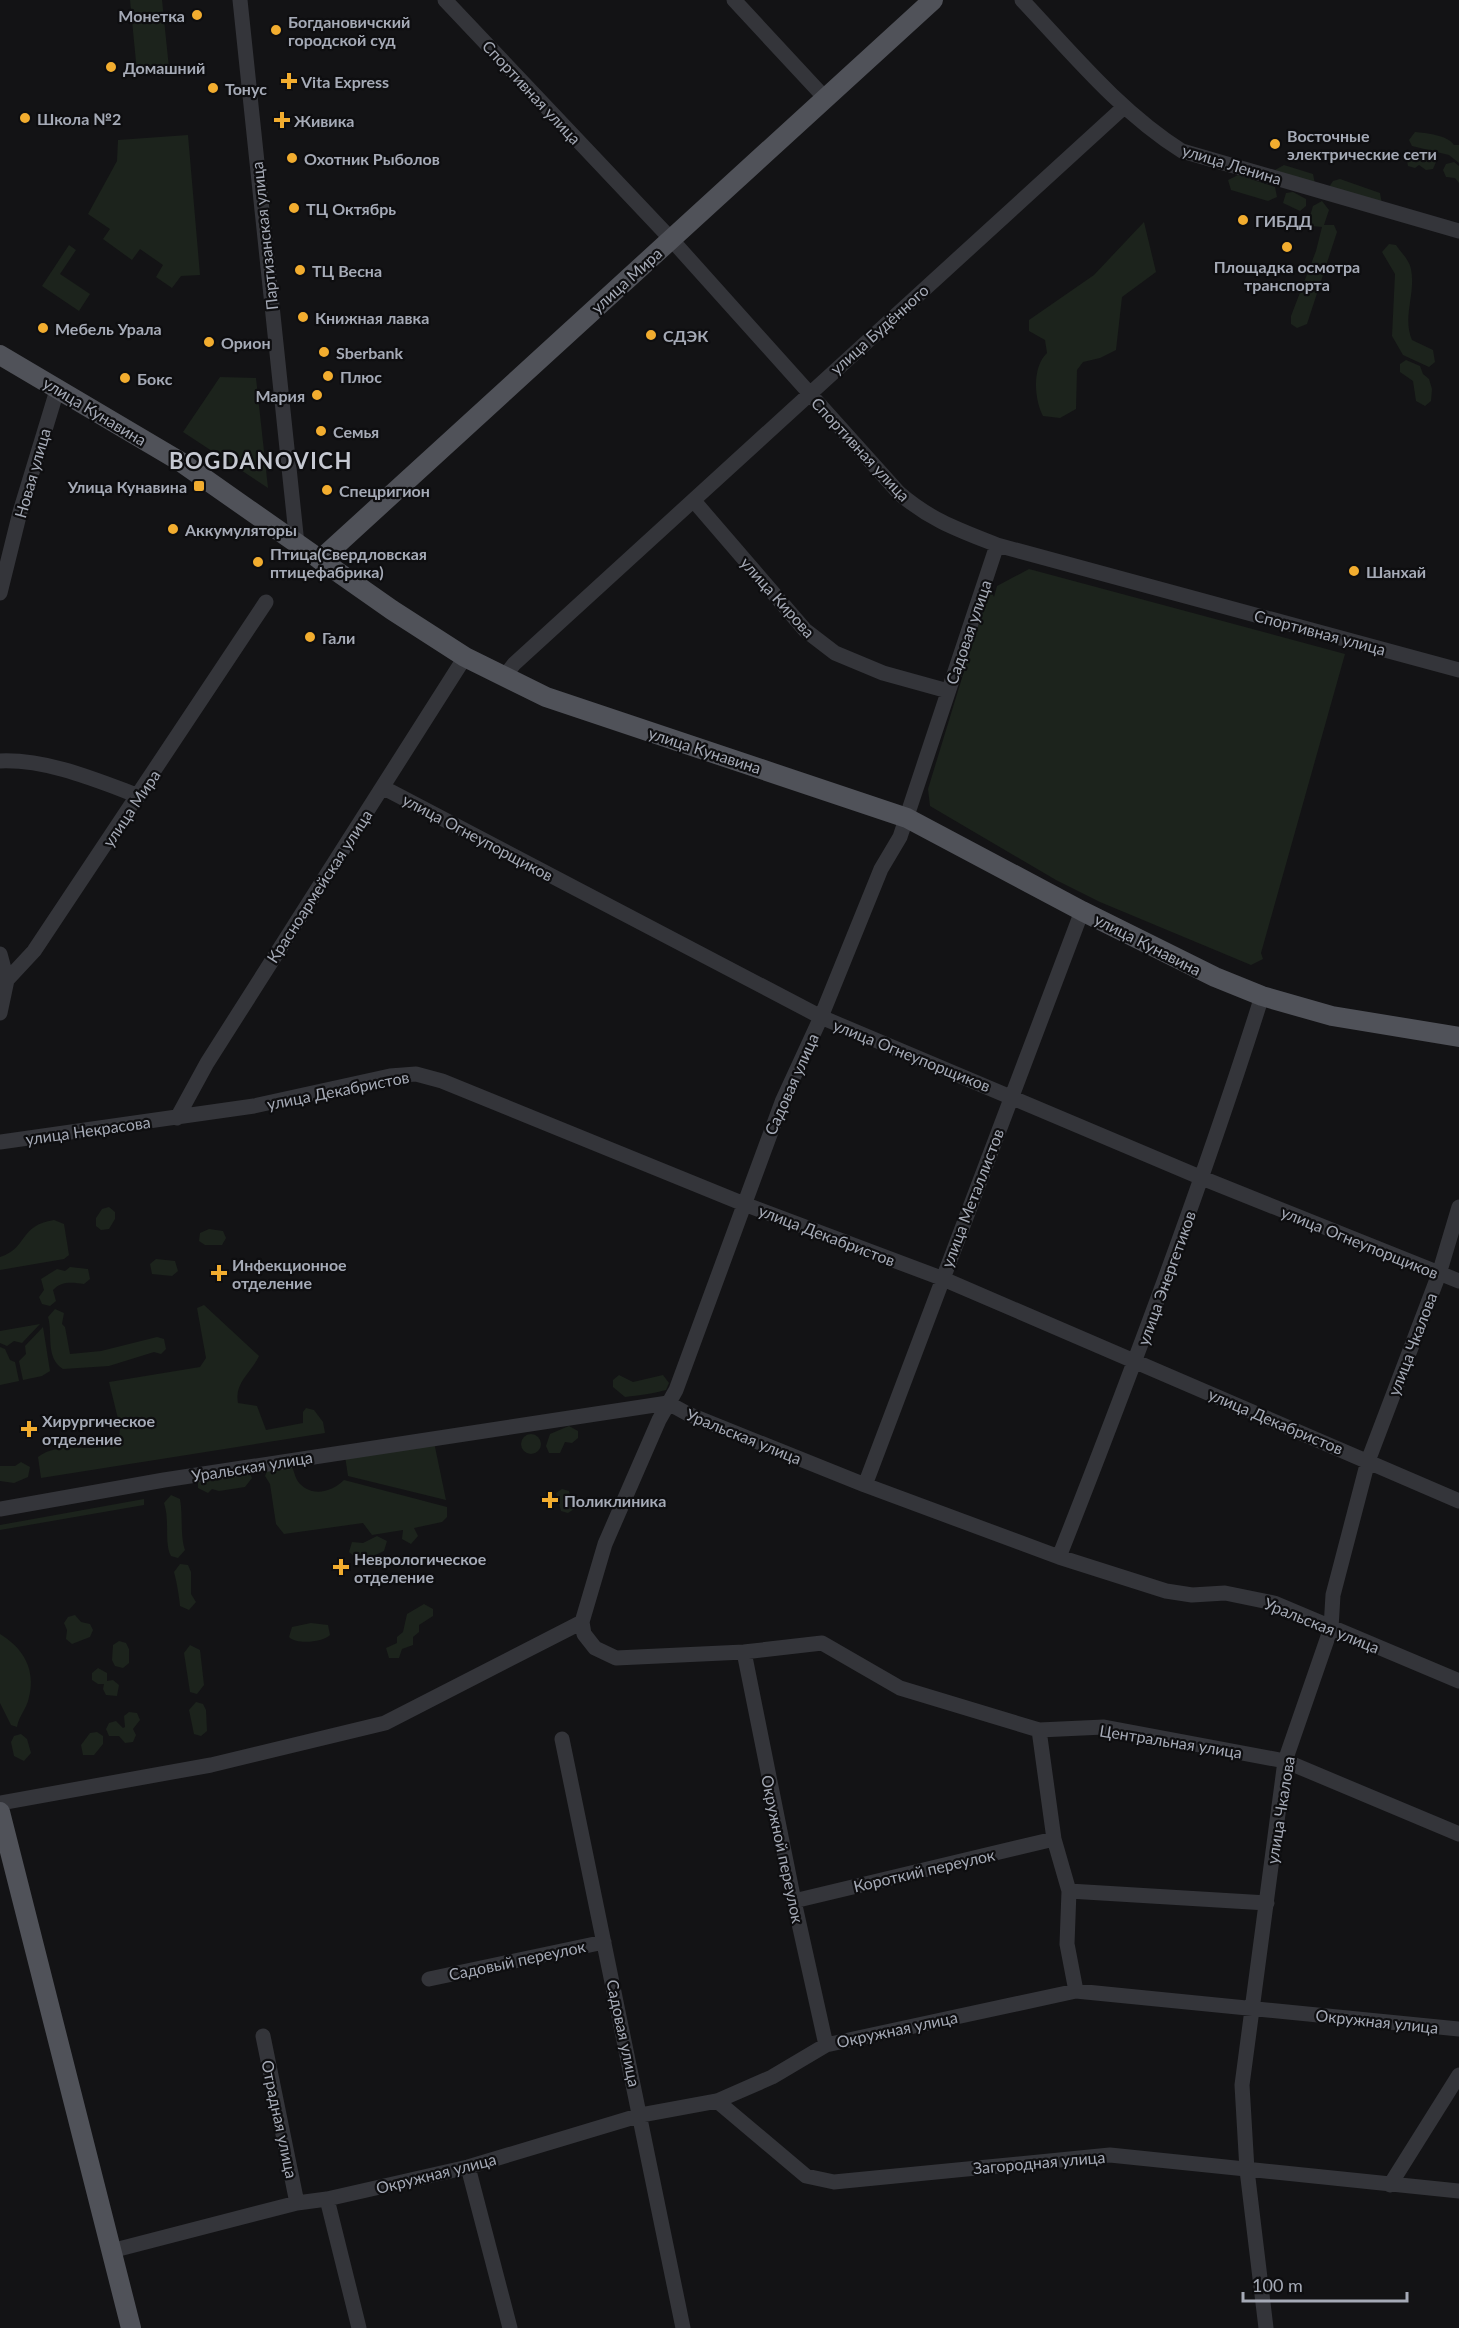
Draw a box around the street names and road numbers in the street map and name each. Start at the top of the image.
street label: Спортивная улица [479,36,585,148]
street label: улица Ленина [1180,140,1284,188]
street label: Партизанская улица [247,161,281,311]
street label: улица Мира [587,243,665,317]
street label: улица Будённого [826,280,932,378]
street label: улица Кунавина [40,373,150,449]
street label: Спортивная улица [808,393,914,505]
street label: Новая улица [10,426,54,520]
street label: улица Кирова [737,553,819,641]
street label: Садовая улица [941,577,995,687]
street label: Спортивная улица [1252,605,1388,659]
street label: улица Кунавина [646,723,764,777]
street label: улица Мира [98,766,164,850]
street label: улица Огнеупорщиков [400,789,557,885]
street label: Красноармейская улица [262,806,376,966]
street label: улица Кунавина [1092,909,1204,979]
street label: улица Огнеупорщиков [831,1015,993,1095]
street label: Садовая улица [760,1030,822,1138]
street label: улица Декабристов [265,1067,411,1113]
street label: улица Некрасова [24,1112,152,1148]
street label: улица Металлистов [937,1126,1007,1270]
street label: улица Декабристов [756,1200,898,1270]
street label: улица Огнеупорщиков [1279,1202,1441,1282]
street label: улица Энергетиков [1133,1208,1199,1348]
street label: улица Чкалова [1384,1290,1440,1398]
street label: улица Декабристов [1206,1384,1346,1458]
street label: Уральская улица [684,1404,804,1468]
street label: Уральская улица [190,1447,314,1485]
street label: Уральская улица [1262,1593,1382,1657]
street label: Центральная улица [1098,1720,1244,1762]
street label: улица Чкалова [1262,1755,1298,1865]
street label: Окружной переулок [758,1773,808,1925]
street label: Короткий переулок [851,1844,997,1896]
street label: Садовый переулок [447,1936,588,1984]
street label: Садовая улица [603,1978,645,2088]
street label: Окружная улица [1315,2005,1439,2037]
street label: Окружная улица [835,2007,959,2051]
street label: Отрадная улица [258,2058,302,2180]
street label: Загородная улица [972,2147,1106,2177]
street label: Окружная улица [374,2149,498,2197]

